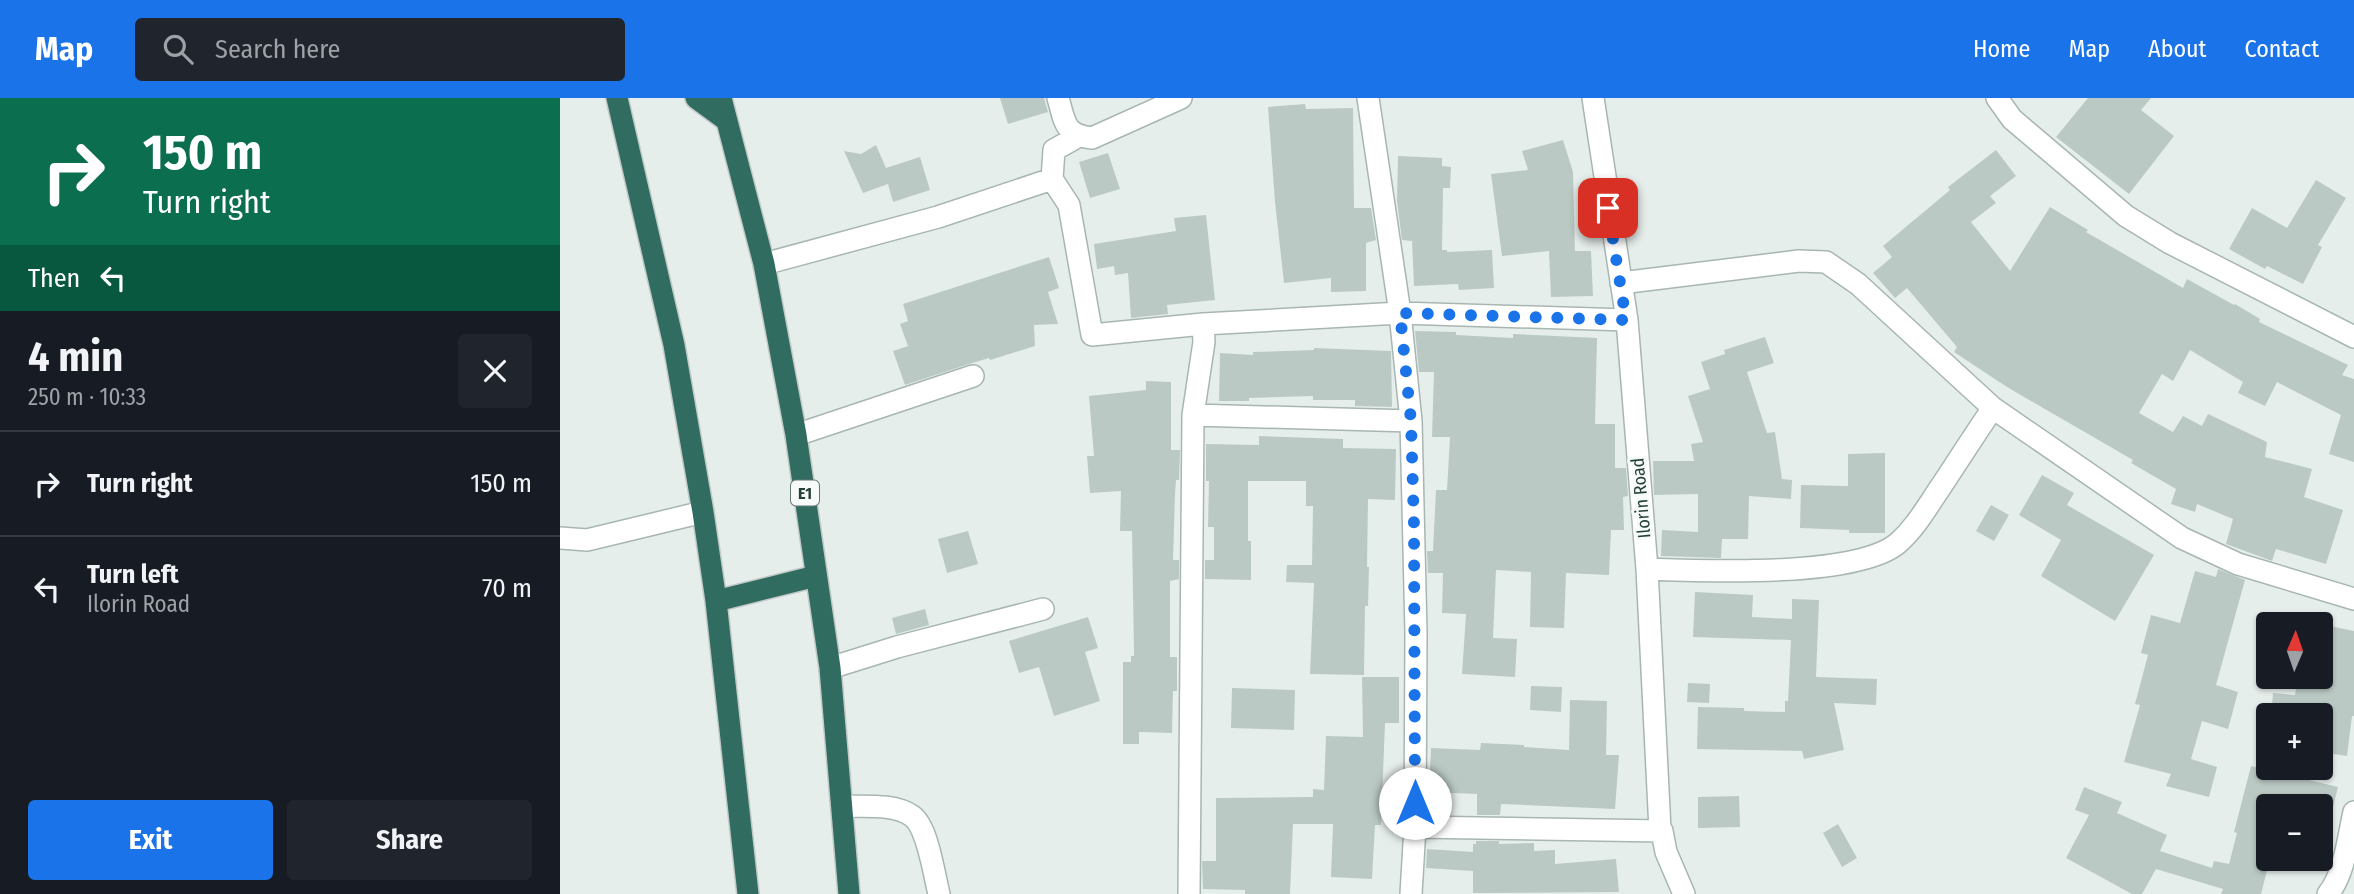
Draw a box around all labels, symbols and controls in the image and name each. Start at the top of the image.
search box [135,18,625,81]
text: Map [35,29,93,69]
icon: search [159,30,197,68]
text: Search here [215,34,340,65]
text: Home [1973,35,2030,63]
text: Map [2068,35,2110,63]
text: About [2148,35,2206,63]
text: Contact [2244,35,2319,63]
text: 150 m [143,123,262,182]
icon: right [28,126,119,217]
pin [1578,178,1638,238]
text: Turn right [143,183,270,221]
icon: arrive [1589,189,1627,227]
icon: left [94,259,132,297]
text: Then [28,263,80,294]
text: 4 min [28,332,123,382]
button: close [458,334,532,408]
text: 250 m · 10:33 [28,383,146,411]
street label: Ilorin Road [1627,457,1655,539]
icon: right [28,465,66,503]
text: Turn right [87,468,193,499]
text: 150 m [470,468,532,499]
road number: E1 [791,480,819,506]
text: Turn left [87,559,179,590]
icon: left [28,570,66,608]
text: 70 m [482,573,532,604]
text: Ilorin Road [87,590,190,618]
north arrow [2256,612,2333,690]
map controls [2256,612,2333,871]
button: + [2256,703,2333,780]
position arrow [1378,766,1452,840]
button: − [2256,794,2333,871]
button: Exit [28,800,273,880]
button: Share [287,800,532,880]

